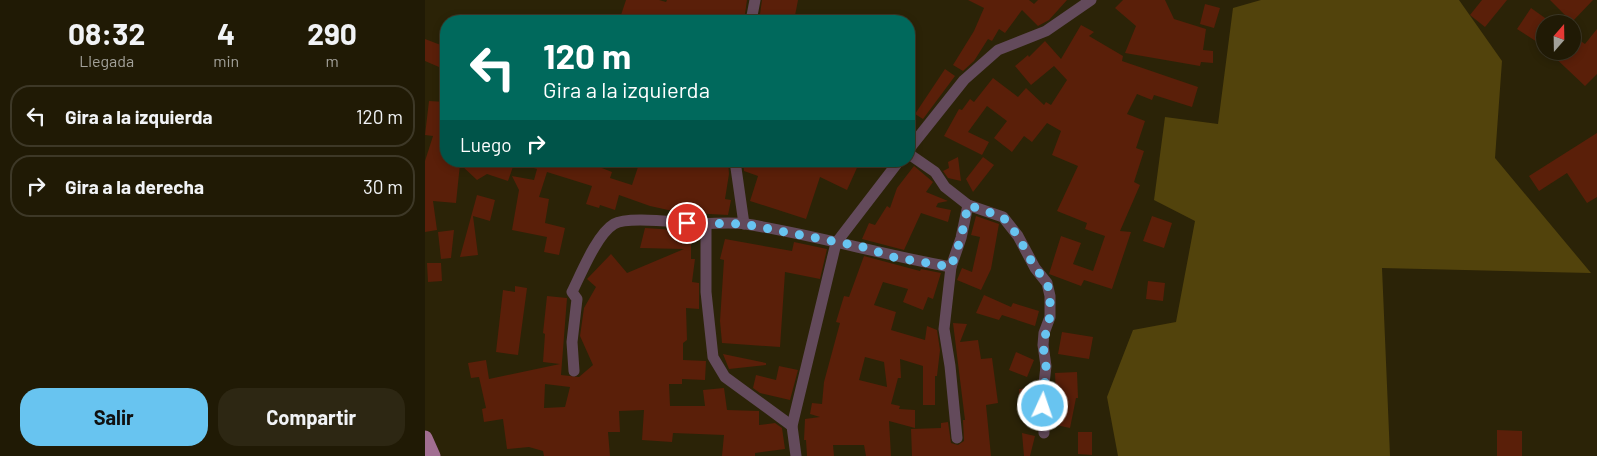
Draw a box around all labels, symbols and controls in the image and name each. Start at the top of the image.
text: 08:32 [68,15,145,51]
text: 4 [217,15,235,51]
text: 290 [307,15,357,51]
north arrow [1536,15,1581,60]
map controls [1536,15,1581,60]
text: 120 m [543,34,631,76]
icon: left [460,35,525,100]
text: Llegada [79,51,134,70]
text: min [213,51,239,70]
text: m [325,51,339,70]
text: Gira a la izquierda [543,76,710,102]
icon: left [22,102,50,130]
text: Gira a la izquierda [65,105,213,128]
text: 120 m [356,105,403,128]
icon: right [522,130,550,158]
text: Luego [460,133,512,156]
icon: right [22,172,50,200]
text: Gira a la derecha [65,175,204,198]
text: 30 m [363,175,403,198]
pin [666,202,708,244]
icon: arrive [673,209,701,237]
position arrow [1016,379,1068,431]
button: Salir [20,388,208,446]
button: Compartir [218,388,405,446]

